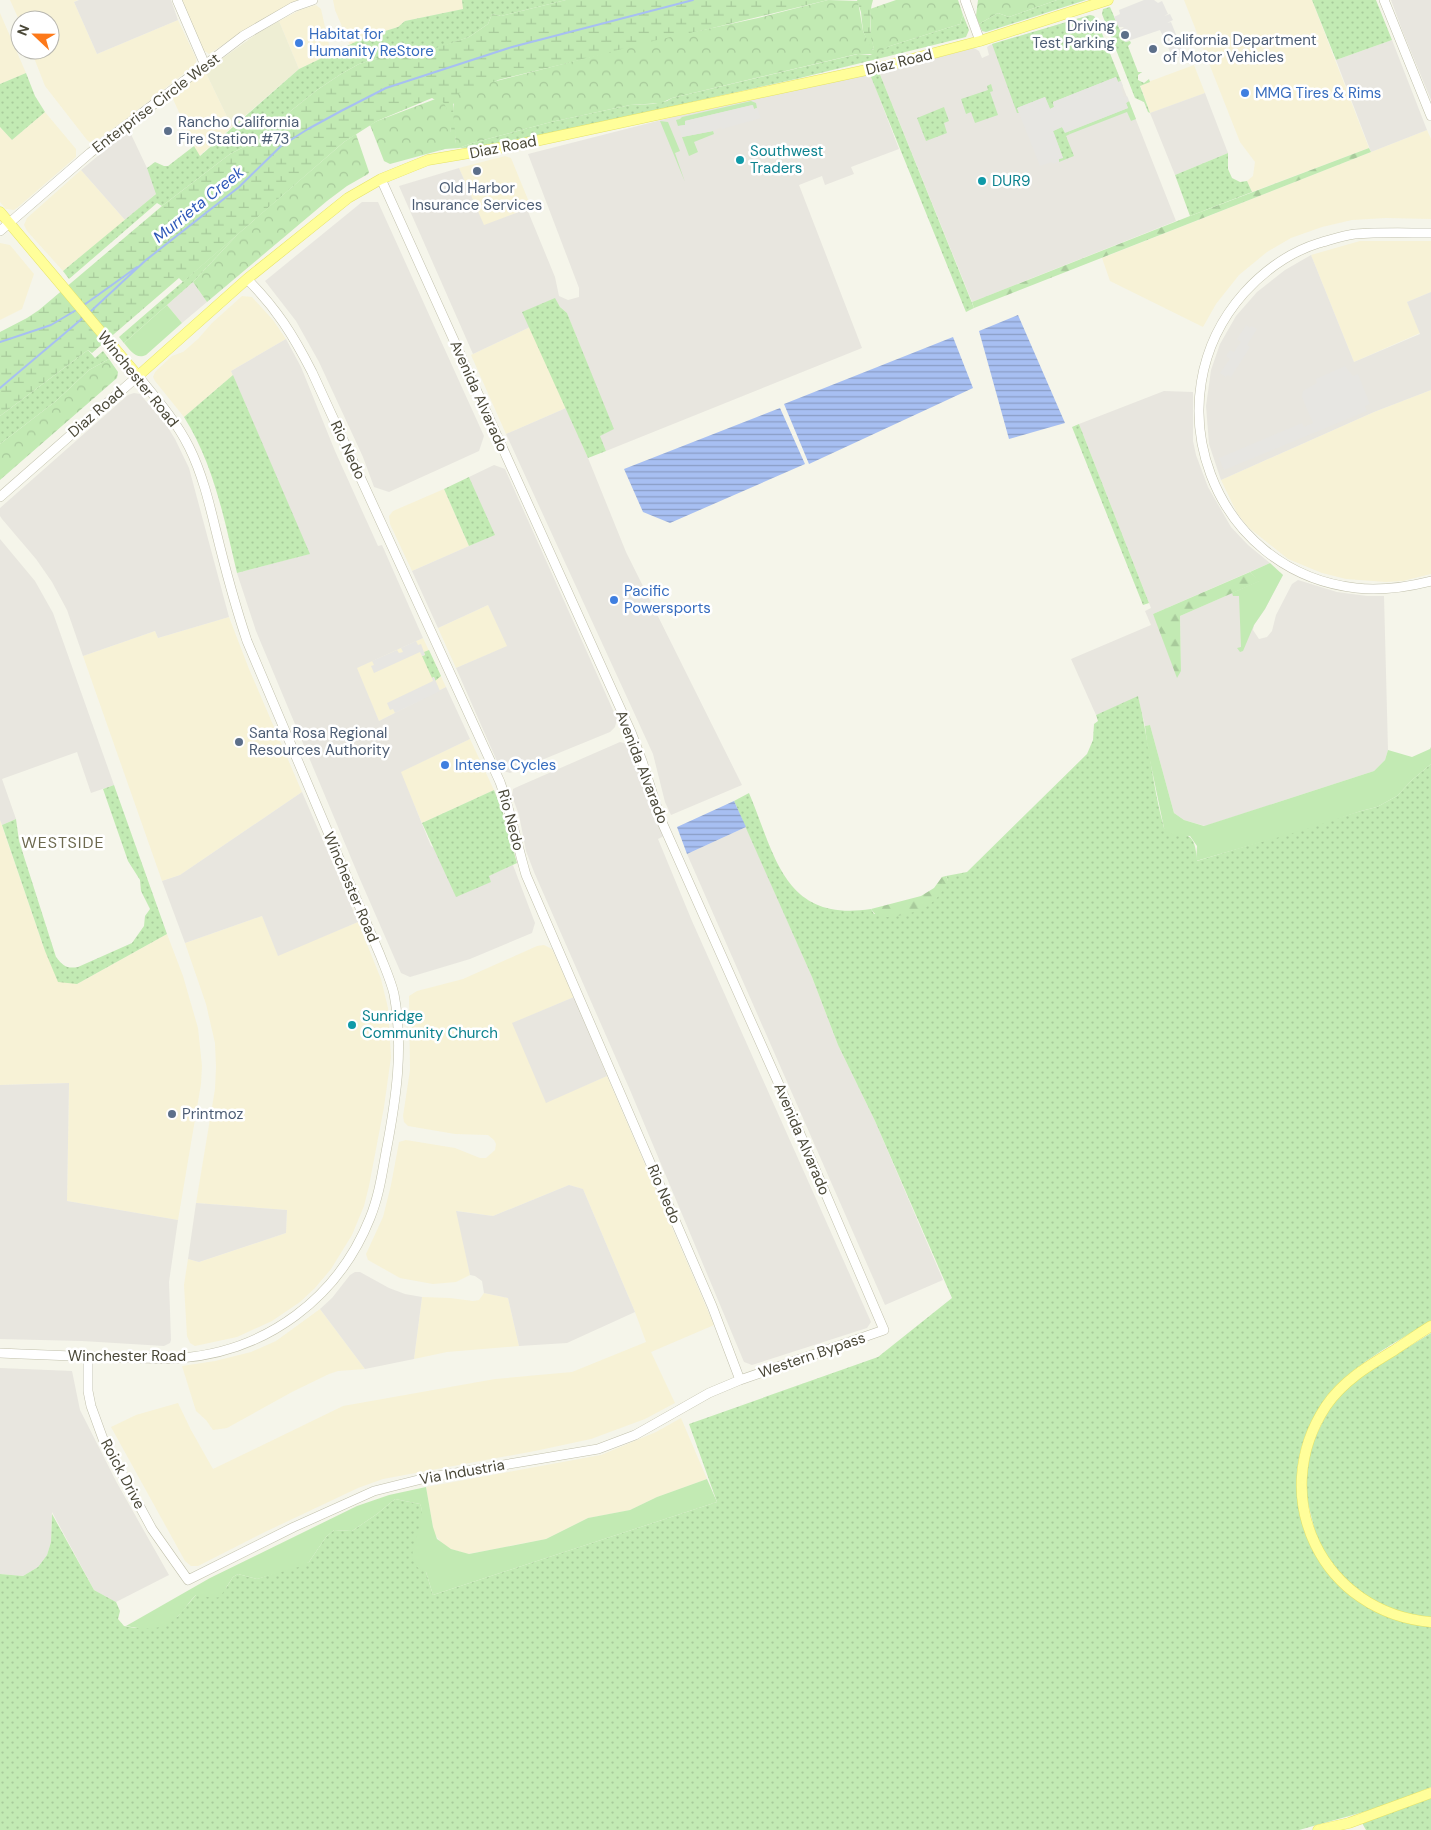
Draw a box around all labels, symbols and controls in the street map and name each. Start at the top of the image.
north arrow [10,10,60,60]
place label: Driving Test Parking [1032,16,1115,53]
text: N [13,22,33,38]
place label: Habitat for Humanity ReStore [309,24,434,61]
marker: Driving Test Parking [1119,29,1131,41]
place label: California Department of Motor Vehicles [1163,30,1317,67]
marker: Habitat for Humanity ReStore [293,37,305,49]
marker: California Department of Motor Vehicles [1147,43,1159,55]
street label: Diaz Road [864,44,934,80]
street label: Enterprise Circle West [88,48,224,158]
place label: MMG Tires & Rims [1255,83,1381,103]
marker: MMG Tires & Rims [1239,87,1251,99]
place label: Rancho California Fire Station #73 [178,112,299,149]
marker: Rancho California Fire Station #73 [162,125,174,137]
street label: Diaz Road [468,131,538,163]
place label: Southwest Traders [750,141,824,178]
marker: Southwest Traders [734,154,746,166]
water label: Murrieta Creek [149,161,249,247]
marker: Old Harbor Insurance Services [471,165,483,177]
place label: DUR9 [992,171,1030,191]
marker: DUR9 [976,175,988,187]
place label: Old Harbor Insurance Services [412,178,542,215]
street label: Winchester Road [93,327,183,431]
street label: Avenida Alvarado [445,337,513,455]
street label: Diaz Road [64,382,128,442]
street label: Rio Nedo [326,417,370,483]
place label: Pacific Powersports [624,581,711,618]
marker: Pacific Powersports [608,594,620,606]
street label: Avenida Alvarado [611,707,673,827]
place label: Santa Rosa Regional Resources Authority [249,723,391,760]
marker: Santa Rosa Regional Resources Authority [233,736,245,748]
place label: Intense Cycles [455,755,556,775]
marker: Intense Cycles [439,759,451,771]
street label: Rio Nedo [493,787,529,853]
street label: Winchester Road [319,829,383,945]
district label: WESTSIDE [21,832,105,853]
place label: Sunridge Community Church [362,1006,498,1043]
marker: Sunridge Community Church [346,1019,358,1031]
street label: Avenida Alvarado [769,1080,835,1198]
place label: Printmoz [182,1104,244,1124]
marker: Printmoz [166,1108,178,1120]
street label: Rio Nedo [643,1161,685,1227]
street label: Western Bypass [756,1327,868,1383]
street label: Winchester Road [68,1346,186,1366]
street label: Roick Drive [96,1435,150,1513]
street label: Via Industria [418,1455,506,1489]

